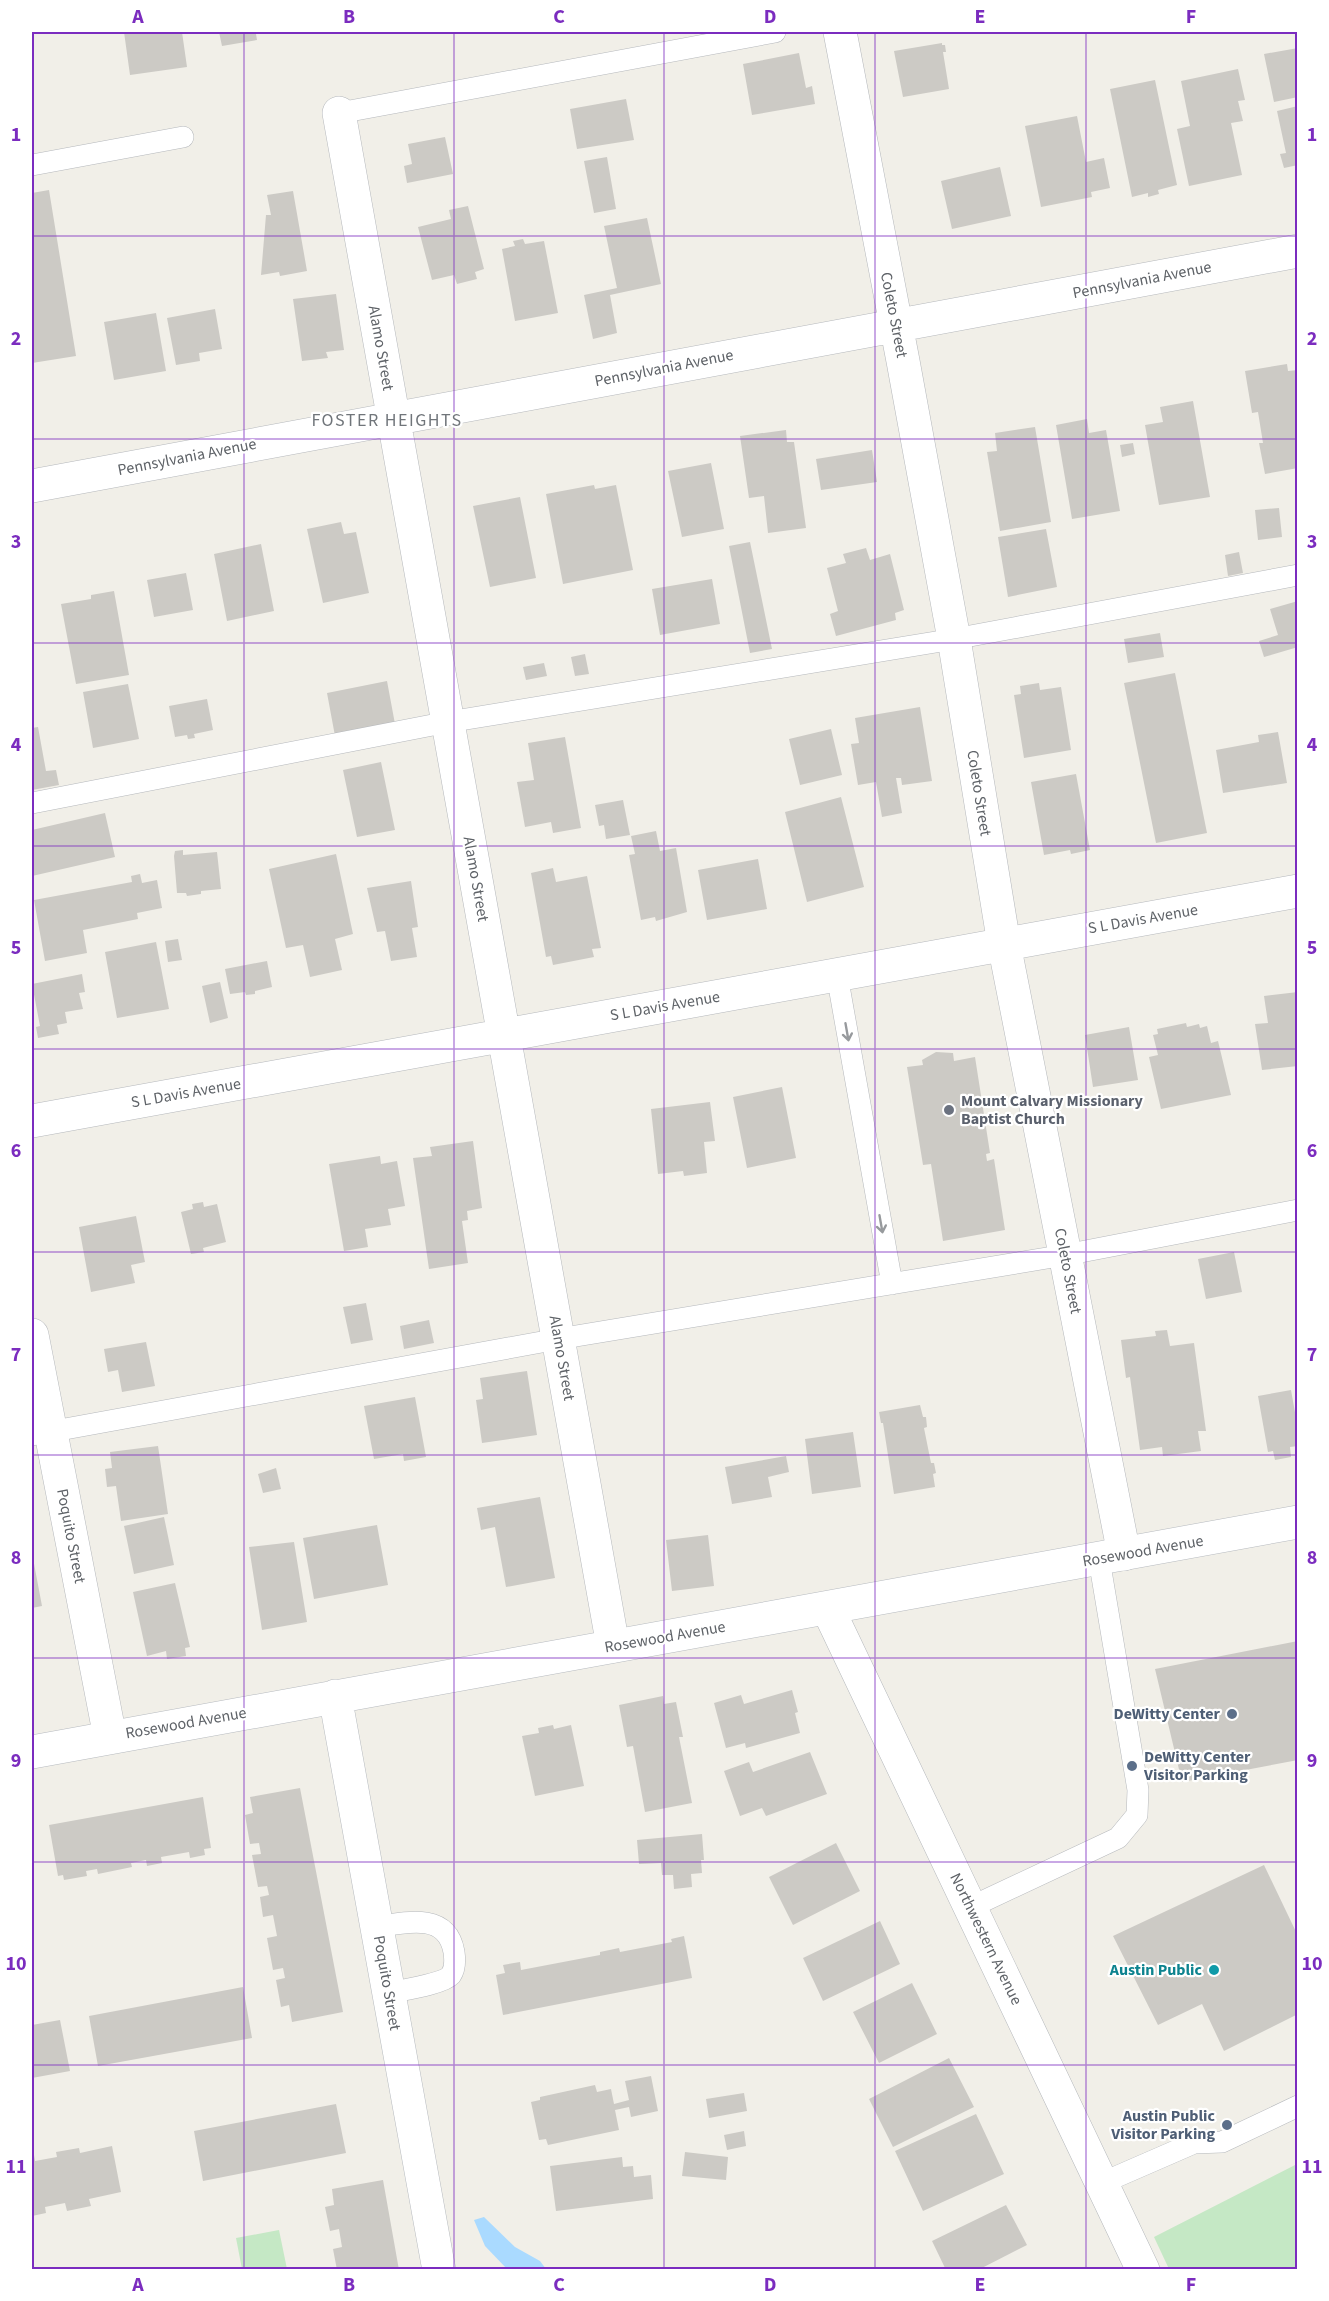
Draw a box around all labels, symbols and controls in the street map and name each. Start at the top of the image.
text: A [131,3,144,31]
text: B [343,3,355,31]
text: C [553,3,565,31]
text: D [764,3,776,31]
text: E [975,3,985,31]
text: F [1186,3,1196,31]
text: 1 [11,121,21,149]
text: 1 [1307,121,1317,149]
street label: Pennsylvania Avenue [1071,256,1213,304]
street label: Coleto Street [875,270,913,360]
street label: Alamo Street [363,304,399,393]
text: 2 [11,325,21,353]
text: 2 [1307,325,1317,353]
street label: Pennsylvania Avenue [593,344,735,392]
district label: FOSTER HEIGHTS [311,408,463,433]
street label: Pennsylvania Avenue [116,433,258,481]
text: 3 [11,528,21,556]
text: 3 [1307,528,1317,556]
text: 4 [11,731,22,759]
text: 4 [1307,731,1318,759]
street label: Coleto Street [961,748,997,838]
street label: Alamo Street [458,835,494,924]
street label: S L Davis Avenue [1086,898,1200,939]
text: 5 [11,934,21,962]
text: 5 [1307,934,1317,962]
street label: S L Davis Avenue [608,985,722,1026]
one-way arrow [842,1022,853,1042]
street label: S L Davis Avenue [129,1072,243,1113]
place label: Mount Calvary Missionary Baptist Church [961,1090,1144,1130]
marker: Mount Calvary Missionary Baptist Church [942,1103,956,1117]
text: 6 [11,1137,21,1165]
text: 6 [1307,1137,1317,1165]
one-way arrow [876,1214,887,1234]
street label: Coleto Street [1049,1226,1087,1316]
street label: Alamo Street [544,1314,580,1403]
text: 7 [11,1341,21,1369]
text: 7 [1307,1341,1317,1369]
street label: Poquito Street [51,1487,91,1586]
street label: Rosewood Avenue [1081,1530,1205,1572]
text: 8 [11,1544,21,1572]
text: 8 [1307,1544,1317,1572]
street label: Rosewood Avenue [603,1616,727,1658]
street label: Rosewood Avenue [124,1702,248,1744]
place label: DeWitty Center [1114,1703,1221,1725]
marker: DeWitty Center [1225,1707,1239,1721]
place label: DeWitty Center Visitor Parking [1143,1746,1251,1786]
text: 9 [11,1747,21,1775]
text: 9 [1307,1747,1317,1775]
marker: DeWitty Center Visitor Parking [1125,1759,1139,1773]
street label: Northwestern Avenue [944,1869,1028,2009]
street label: Poquito Street [368,1934,406,2033]
text: 10 [5,1950,27,1978]
text: 10 [1301,1950,1323,1978]
place label: Austin Public [1109,1959,1203,1981]
marker: Austin Public [1207,1963,1221,1977]
place label: Austin Public Visitor Parking [1110,2105,1216,2145]
marker: Austin Public Visitor Parking [1220,2118,1234,2132]
text: 11 [5,2153,27,2181]
text: 11 [1301,2153,1323,2181]
text: A [131,2271,144,2299]
text: B [343,2271,355,2299]
text: C [553,2271,565,2299]
text: D [764,2271,776,2299]
text: E [975,2271,985,2299]
text: F [1186,2271,1196,2299]

